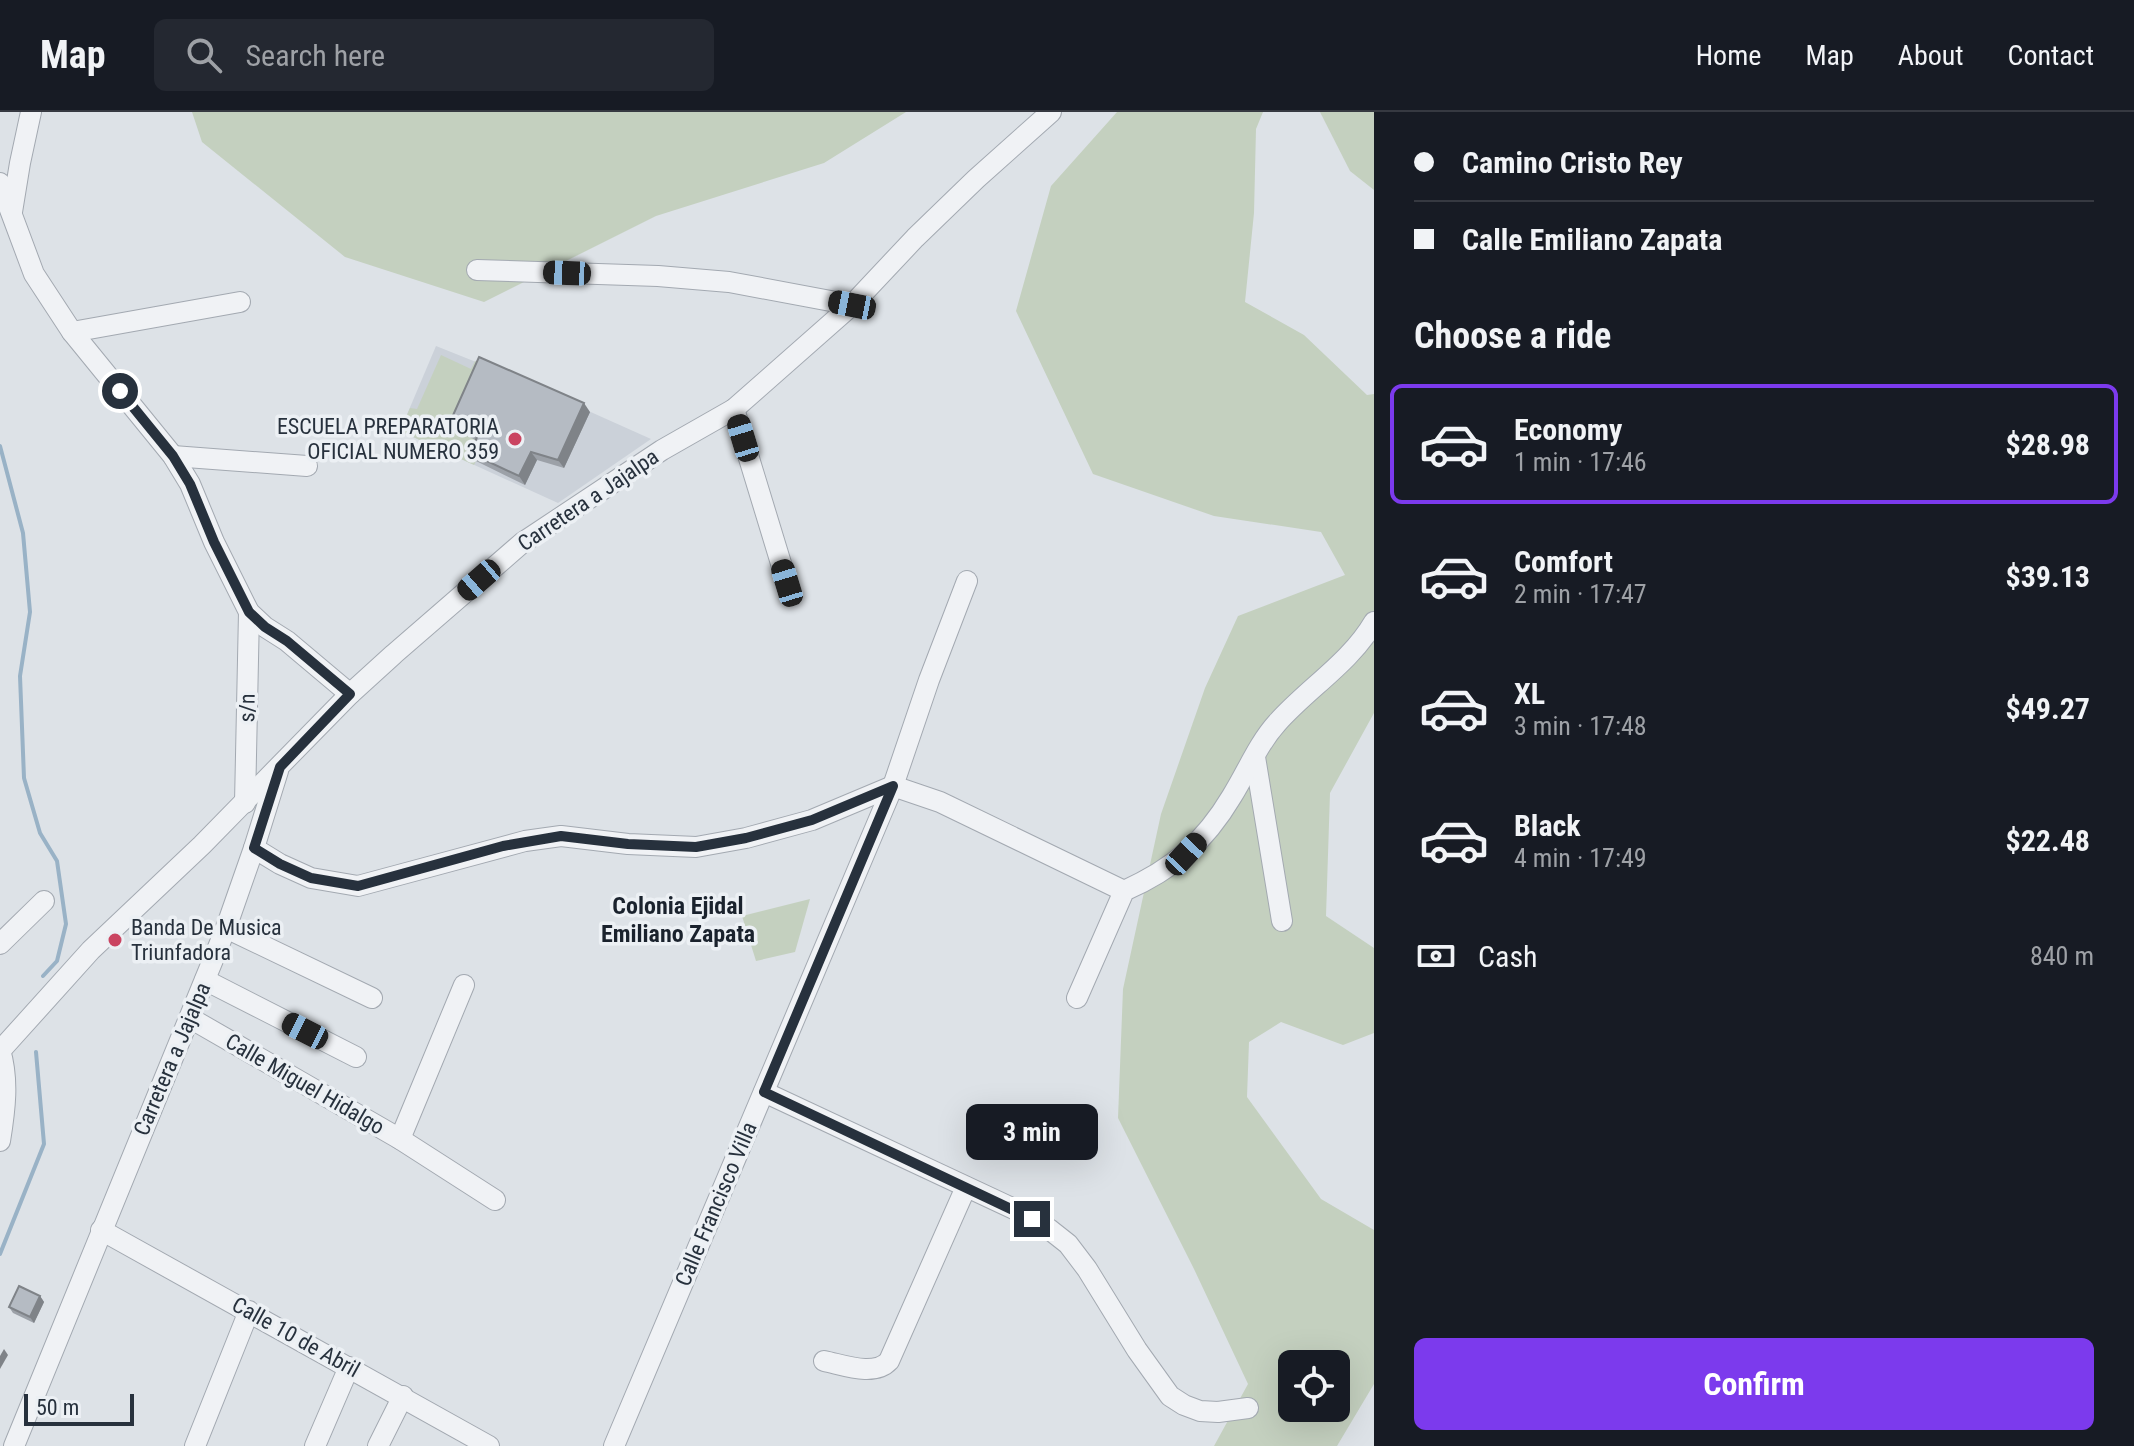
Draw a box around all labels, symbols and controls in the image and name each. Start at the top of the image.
search box [154,19,714,91]
text: Map [40,33,106,77]
icon: search [182,33,226,77]
text: Search here [246,38,385,73]
text: Home [1696,39,1761,72]
text: Map [1805,39,1854,72]
text: About [1898,39,1964,72]
text: Contact [2008,39,2094,72]
text: Camino Cristo Rey [1462,145,1683,180]
text: Calle Emiliano Zapata [1462,222,1722,257]
car [543,260,591,286]
car [826,289,878,321]
text: Choose a ride [1414,315,1611,357]
route start [102,373,138,409]
icon: car [1418,408,1490,480]
car [725,412,761,464]
text: Economy [1514,412,1622,447]
place label: ESCUELA PREPARATORIA OFICIAL NUMERO 359 [277,414,499,464]
text: $28.98 [2005,427,2090,462]
marker: ESCUELA PREPARATORIA OFICIAL NUMERO 359 [506,430,524,448]
street label: Carretera a Jajalpa [513,444,663,556]
text: 1 min · 17:46 [1514,447,1647,477]
icon: car [1418,540,1490,612]
text: Comfort [1514,544,1613,579]
car [453,555,505,605]
car [769,557,805,609]
text: $39.13 [2005,559,2090,594]
text: 2 min · 17:47 [1514,579,1647,609]
icon: car [1418,672,1490,744]
text: XL [1514,676,1545,711]
text: $49.27 [2005,691,2090,726]
street label: s/n [234,693,260,723]
text: 3 min · 17:48 [1514,711,1647,741]
icon: car [1418,804,1490,876]
text: Black [1514,808,1581,843]
text: $22.48 [2005,823,2090,858]
car [1161,828,1211,880]
text: 4 min · 17:49 [1514,843,1647,873]
district label: Colonia Ejidal Emiliano Zapata [601,892,755,948]
place label: Banda De Musica Triunfadora [131,915,282,965]
marker: Banda De Musica Triunfadora [106,931,124,949]
icon: cash [1414,934,1458,978]
text: Cash [1478,939,1538,974]
text: 840 m [2030,941,2094,971]
street label: Carretera a Jajalpa [128,979,216,1139]
car [278,1009,332,1053]
street label: Calle Miguel Hidalgo [221,1028,389,1140]
callout: 3 min [966,1103,1098,1159]
text: 3 min [1003,1117,1061,1147]
street label: Calle Francisco Villa [670,1118,762,1290]
route end [1014,1201,1050,1237]
street label: Calle 10 de Abril [228,1292,364,1382]
button: Confirm [1414,1338,2094,1430]
map controls [1278,1350,1350,1422]
button: locate [1278,1350,1350,1422]
scale bar [24,1390,134,1426]
text: 50 m [36,1395,79,1420]

